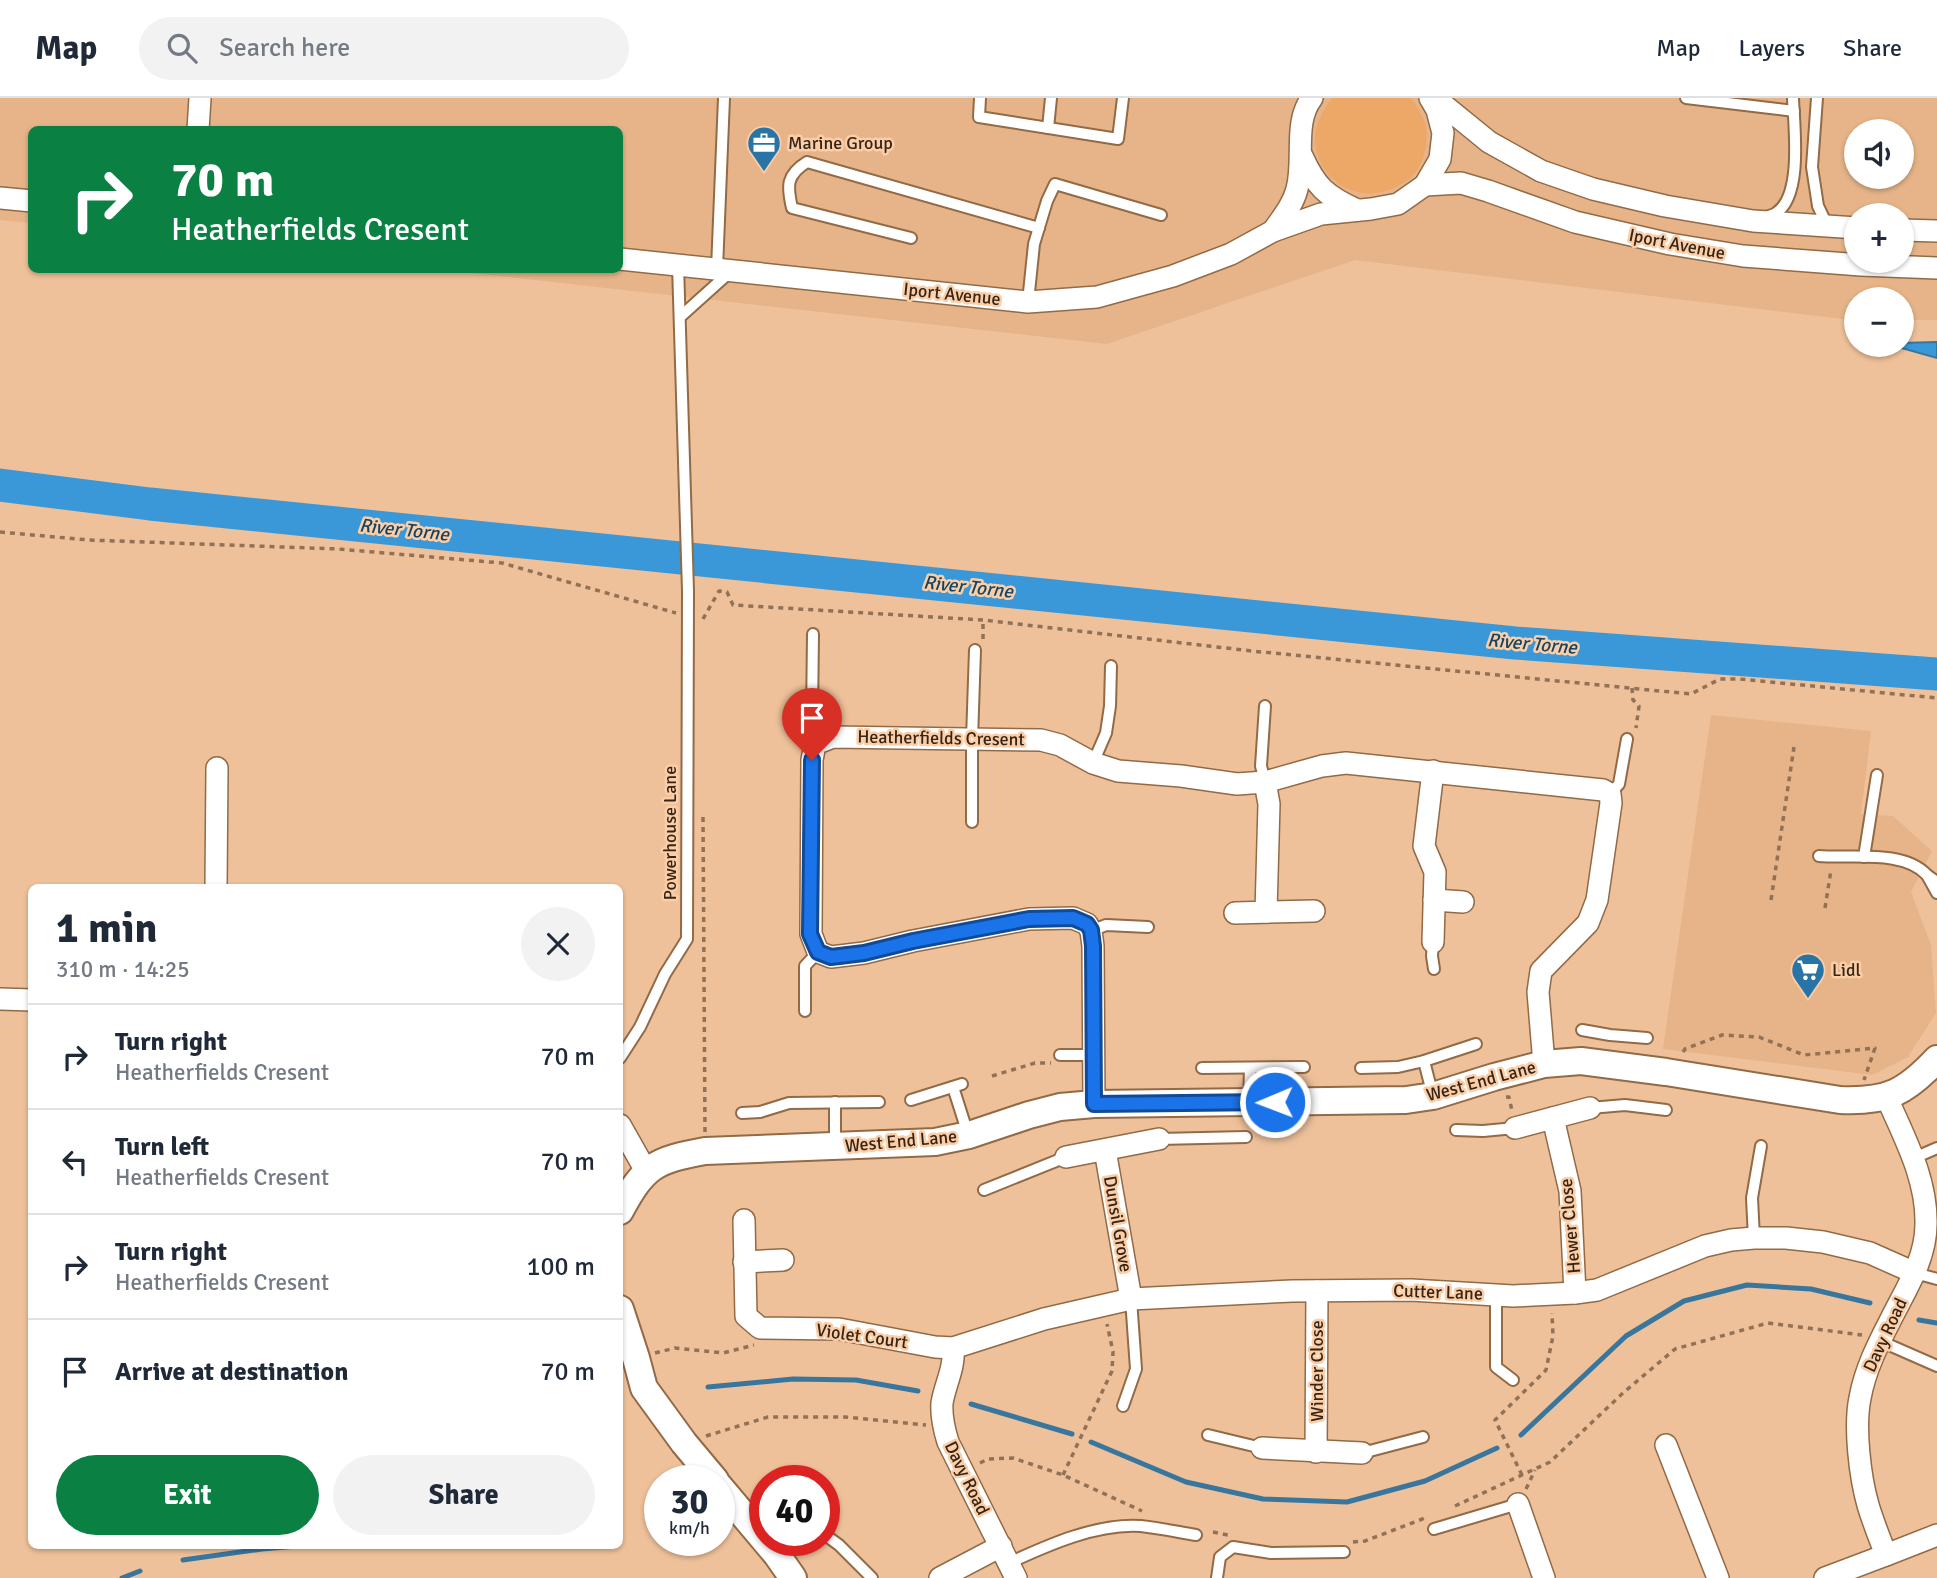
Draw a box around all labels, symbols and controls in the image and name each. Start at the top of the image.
search box [139,17,629,80]
text: Map [35,28,97,69]
icon: search [163,29,201,67]
text: Search here [219,32,350,64]
text: Map [1656,33,1701,63]
text: Layers [1739,33,1805,63]
text: Share [1843,33,1902,63]
map controls [1844,119,1914,357]
button: sound [1844,119,1914,189]
office icon: Marine Group [745,124,783,173]
place label: Marine Group [788,132,893,154]
text: 70 m [171,150,274,210]
icon: right [56,154,147,245]
button: + [1844,203,1914,273]
text: Heatherfields Cresent [171,210,469,249]
street label: Iport Avenue [1627,224,1727,264]
street label: Iport Avenue [902,278,1002,310]
button: − [1844,287,1914,357]
water label: River Torne [358,513,451,547]
water label: River Torne [922,570,1015,604]
water label: River Torne [1486,628,1579,660]
pin [782,688,842,760]
icon: arrive [793,699,831,737]
street label: Heatherfields Cresent [857,726,1025,750]
street label: Powerhouse Lane [659,766,681,900]
text: 1 min [56,903,157,954]
button: close [521,907,595,981]
supermarket icon: Lidl [1789,951,1827,1000]
text: 310 m · 14:25 [56,955,190,984]
place label: Lidl [1832,959,1861,981]
text: Turn right [115,1026,227,1058]
icon: right [56,1038,94,1076]
text: 70 m [540,1041,595,1073]
street label: West End Lane [1424,1056,1538,1106]
text: Heatherfields Cresent [115,1058,329,1087]
position arrow [1238,1065,1312,1139]
street label: West End Lane [844,1125,958,1157]
text: Turn left [115,1131,209,1163]
icon: left [56,1143,94,1181]
text: 70 m [540,1146,595,1178]
text: Heatherfields Cresent [115,1163,329,1192]
street label: Dunsil Grove [1099,1174,1137,1274]
street label: Hewer Close [1555,1177,1585,1275]
text: Turn right [115,1236,227,1268]
icon: right [56,1248,94,1286]
text: 100 m [526,1251,595,1283]
text: Heatherfields Cresent [115,1268,329,1297]
street label: Cutter Lane [1393,1279,1483,1305]
street label: Davy Road [1858,1294,1912,1376]
street label: Violet Court [815,1319,909,1353]
street label: Winder Close [1306,1320,1328,1422]
icon: arrive [56,1353,94,1391]
text: Arrive at destination [115,1356,348,1388]
text: 70 m [540,1356,595,1388]
street label: Davy Road [940,1437,994,1519]
button: Exit [56,1455,319,1535]
button: Share [333,1455,595,1535]
speed limit sign: 40 [749,1465,840,1556]
text: 30 [671,1480,708,1523]
text: km/h [669,1517,710,1539]

